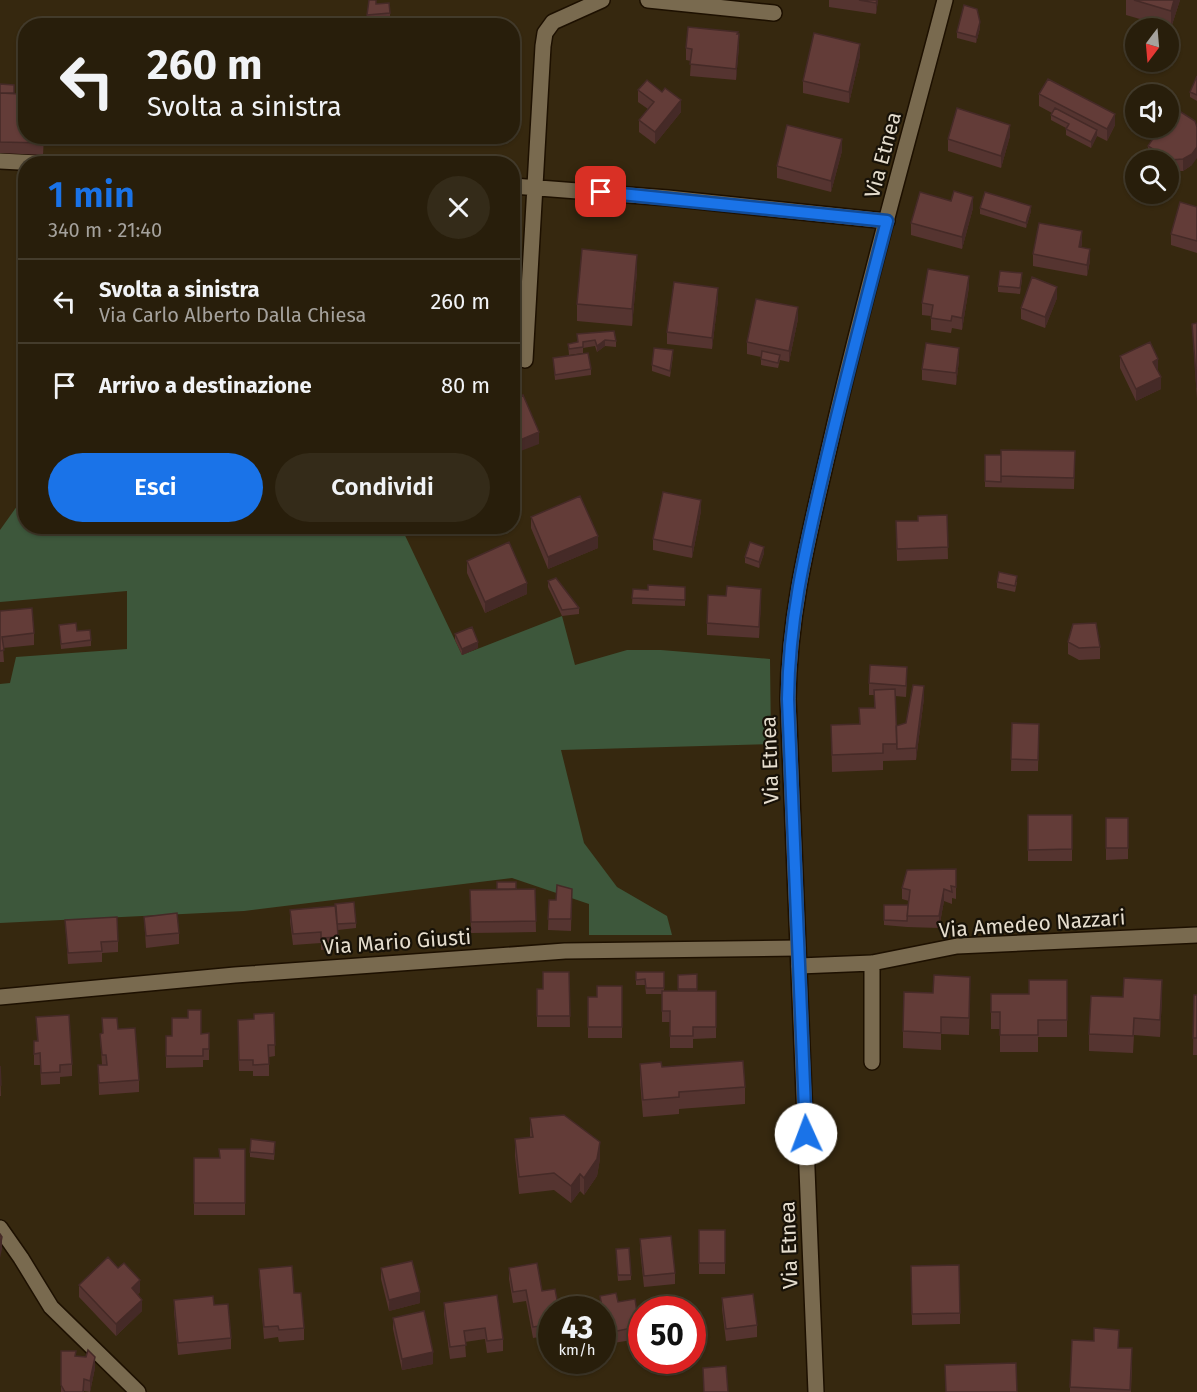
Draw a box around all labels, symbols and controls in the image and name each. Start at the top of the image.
north arrow [1125,18,1179,72]
map controls [1125,18,1179,204]
text: 260 m [147,40,262,90]
icon: left [48,42,126,120]
button: sound [1125,84,1179,138]
text: Svolta a sinistra [147,91,342,123]
street label: Via Etnea [859,109,907,201]
button: search [1125,150,1179,204]
pin [575,166,626,217]
text: 1 min [48,173,135,217]
icon: arrive [584,175,617,208]
button: close [427,176,490,239]
text: 340 m · 21:40 [48,218,162,242]
text: Svolta a sinistra [99,276,260,303]
icon: left [48,285,81,318]
text: 260 m [430,288,490,315]
text: Via Carlo Alberto Dalla Chiesa [99,303,366,327]
icon: arrive [48,369,81,402]
text: Arrivo a destinazione [99,372,312,399]
text: 80 m [441,372,490,399]
button: Esci [48,453,263,522]
button: Condividi [275,453,490,522]
street label: Via Etnea [755,716,785,804]
street label: Via Amedeo Nazzari [938,905,1126,943]
street label: Via Mario Giusti [322,924,472,960]
position arrow [774,1102,838,1166]
street label: Via Etnea [774,1201,804,1289]
speed limit sign: 50 [628,1296,706,1374]
text: 43 [561,1310,593,1346]
text: km/h [558,1341,596,1359]

